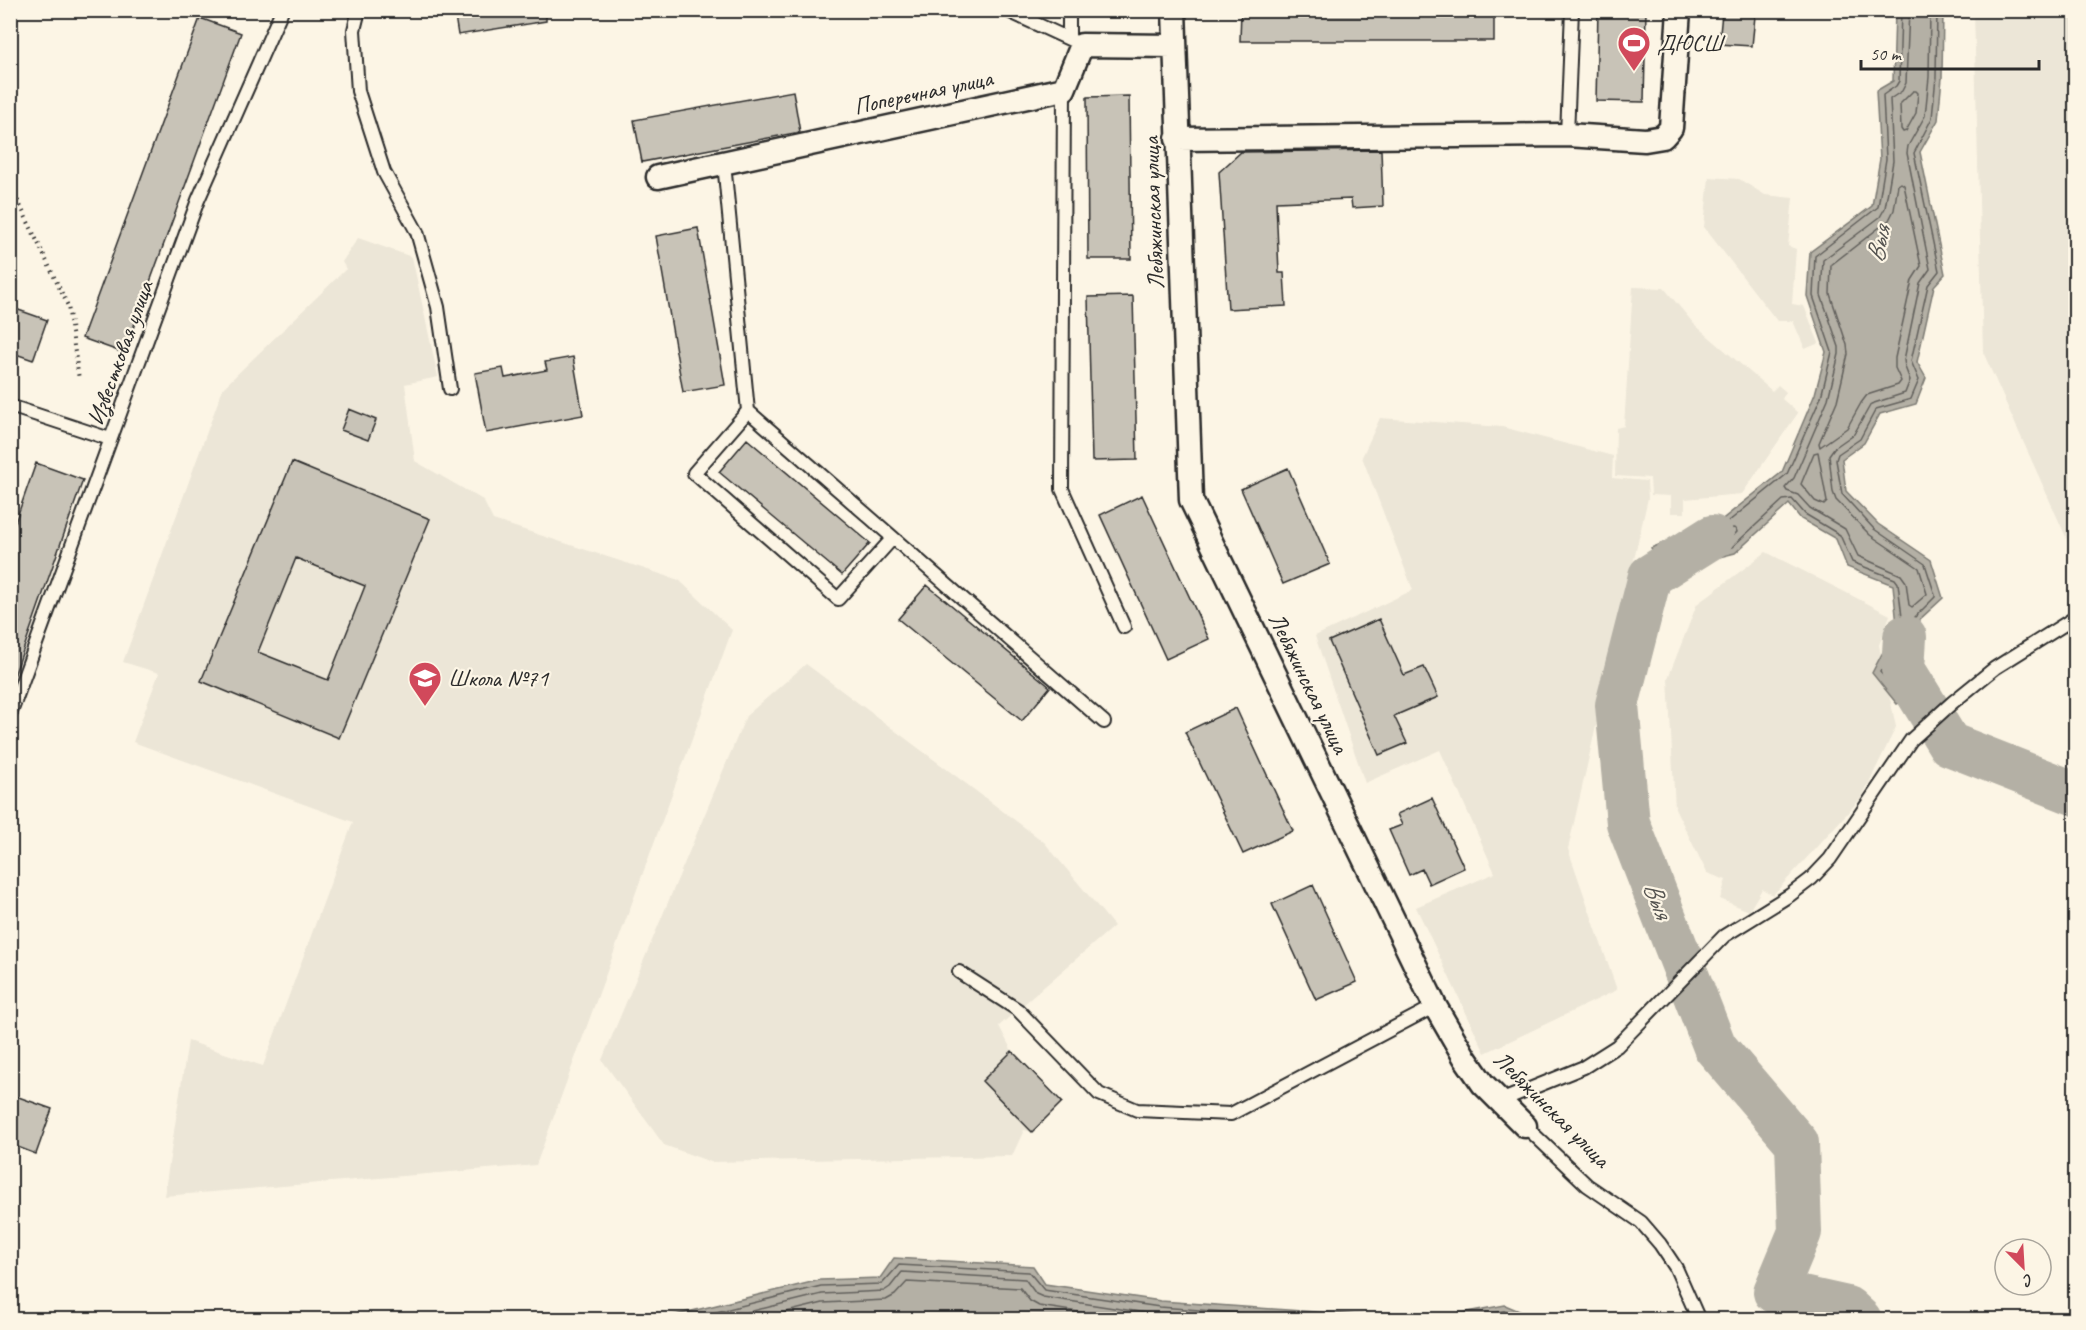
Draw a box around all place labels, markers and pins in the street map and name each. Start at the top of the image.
sports icon: ДЮСШ [1616,25,1652,72]
place label: ДЮСШ [1657,28,1726,58]
school or university icon: Школа №71 [407,660,443,707]
place label: Школа №71 [448,663,549,693]

